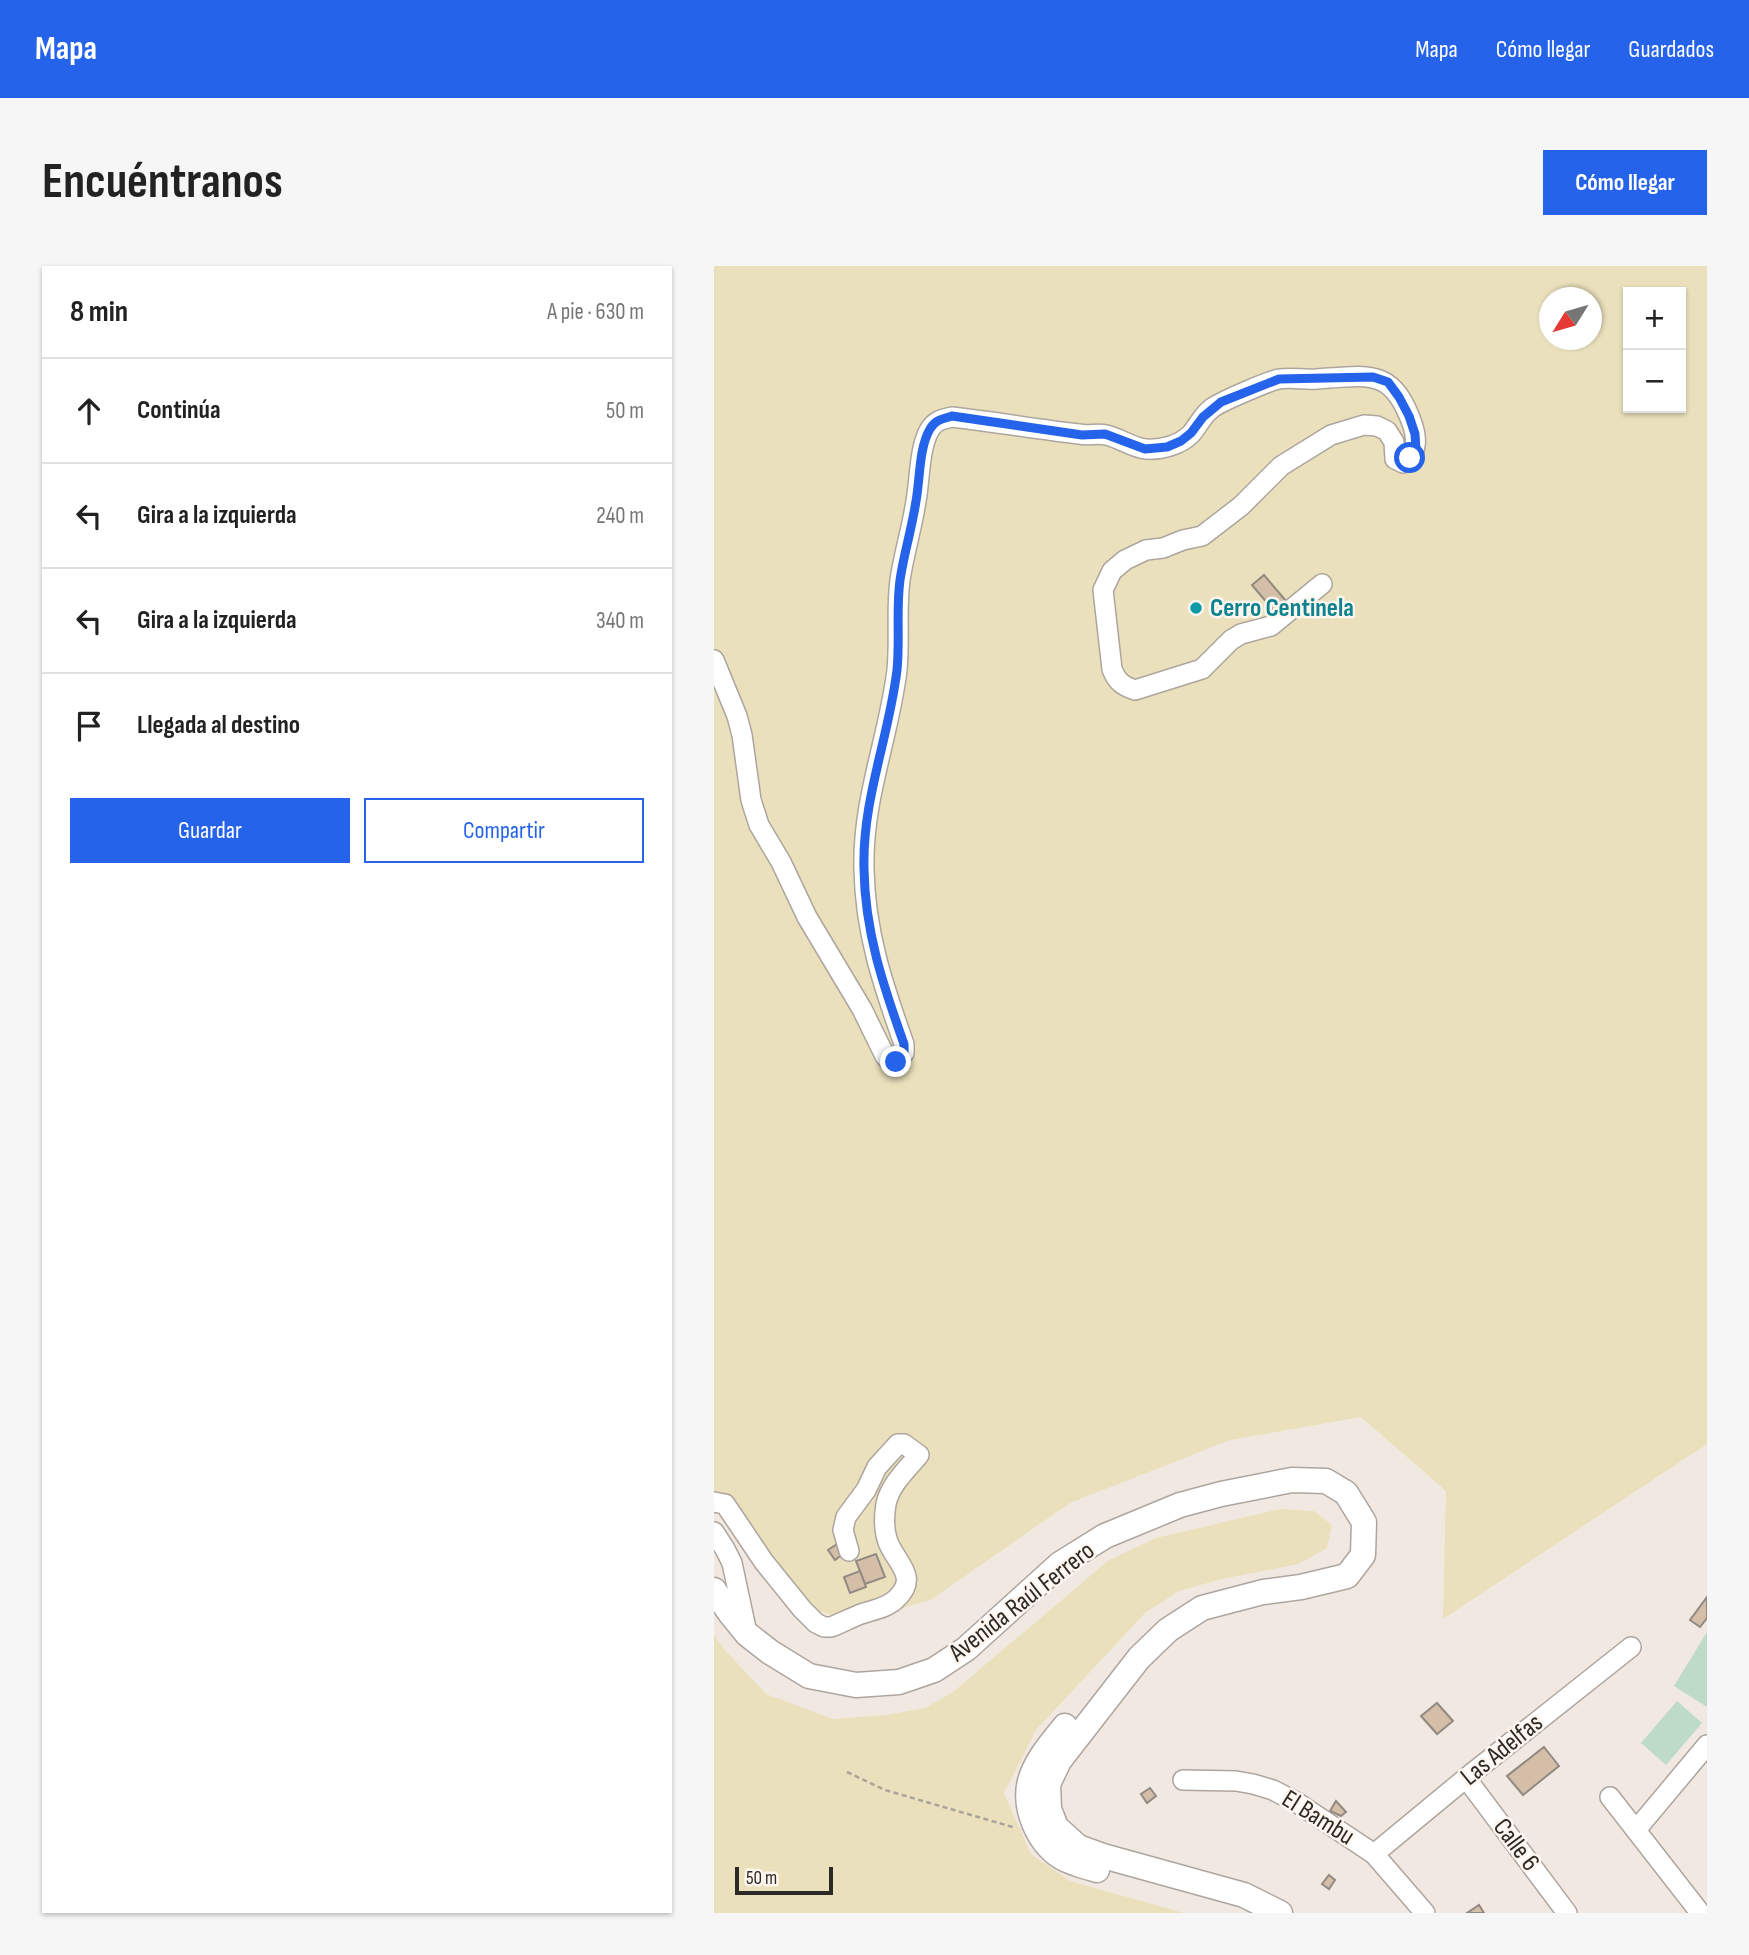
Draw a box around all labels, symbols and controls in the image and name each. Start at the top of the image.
text: Mapa [35,29,97,69]
text: Mapa [1415,35,1458,64]
text: Cómo llegar [1496,35,1590,64]
text: Guardados [1628,35,1714,64]
button: Cómo llegar [1543,150,1707,215]
text: Encuéntranos [42,153,283,212]
north arrow [1539,287,1602,350]
map controls [1623,287,1686,413]
button: + [1623,287,1686,350]
text: 8 min [70,294,128,330]
text: A pie · 630 m [547,298,644,326]
button: − [1623,350,1686,413]
icon: ahead [70,392,108,430]
text: Continúa [137,395,221,426]
text: 50 m [606,397,644,425]
route start [1394,442,1425,473]
icon: left [70,497,108,535]
text: Gira a la izquierda [137,500,297,531]
text: 240 m [596,502,644,530]
place label: Cerro Centinela [1210,593,1354,624]
marker: Cerro Centinela [1188,600,1204,616]
icon: left [70,602,108,640]
text: Gira a la izquierda [137,605,297,636]
text: 340 m [596,607,644,635]
icon: arrive [70,707,108,745]
text: Llegada al destino [137,710,300,741]
button: Guardar [70,798,350,863]
button: Compartir [364,798,644,863]
route end [880,1046,911,1077]
street label: Avenida Raúl Ferrero [942,1536,1101,1669]
street label: Las Adelfas [1455,1708,1549,1792]
street label: El Bambu [1276,1784,1360,1852]
street label: Calle 6 [1486,1813,1546,1877]
scale bar [735,1864,833,1896]
text: 50 m [746,1867,777,1890]

